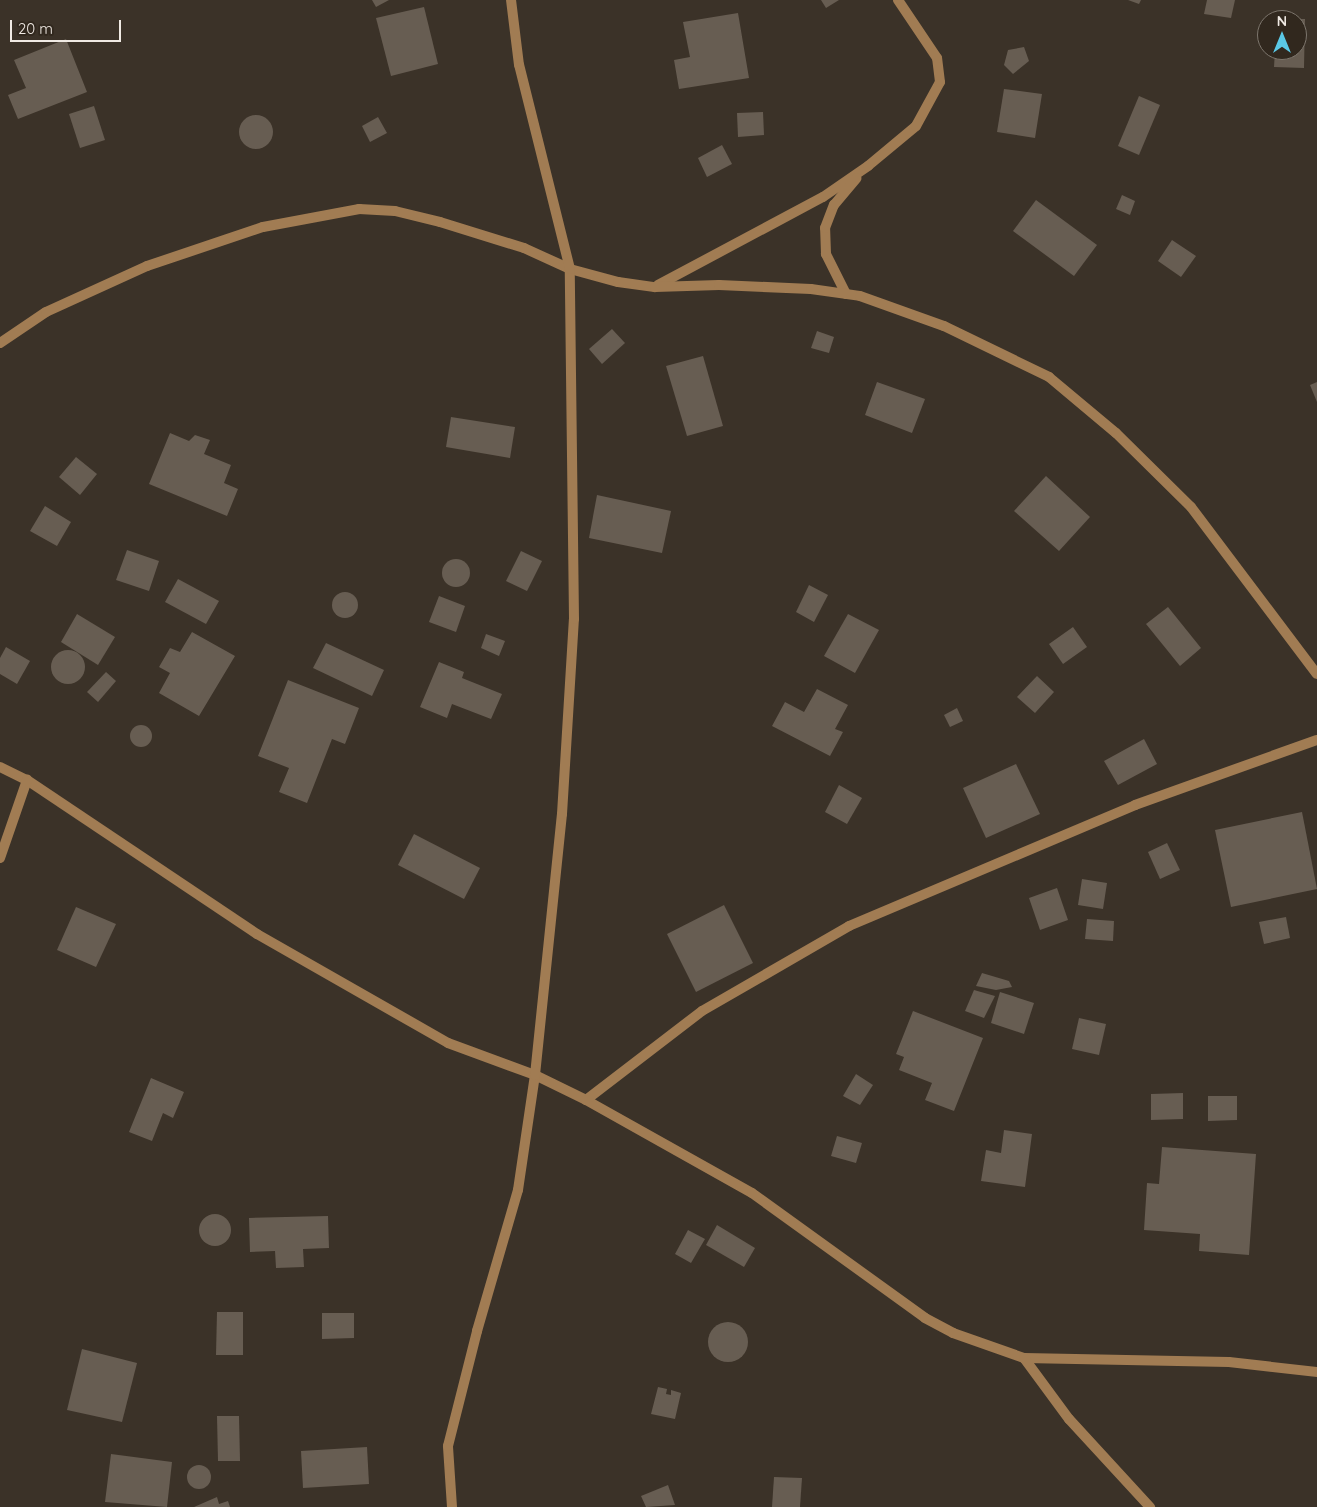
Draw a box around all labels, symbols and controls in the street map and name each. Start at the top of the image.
scale bar [12,10,124,42]
north arrow [1257,10,1307,60]
text: N [1277,12,1287,30]
text: 20 m [18,19,53,38]

